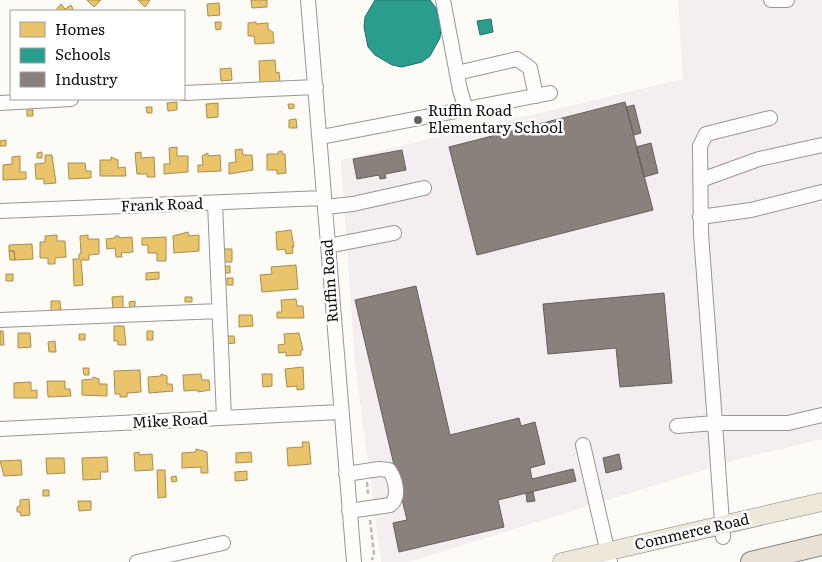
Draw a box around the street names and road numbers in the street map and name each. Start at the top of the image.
street label: Frank Road [120,191,204,216]
street label: Ruffin Road [314,238,343,324]
street label: Mike Road [131,406,209,433]
street label: Commerce Road [632,506,751,555]

